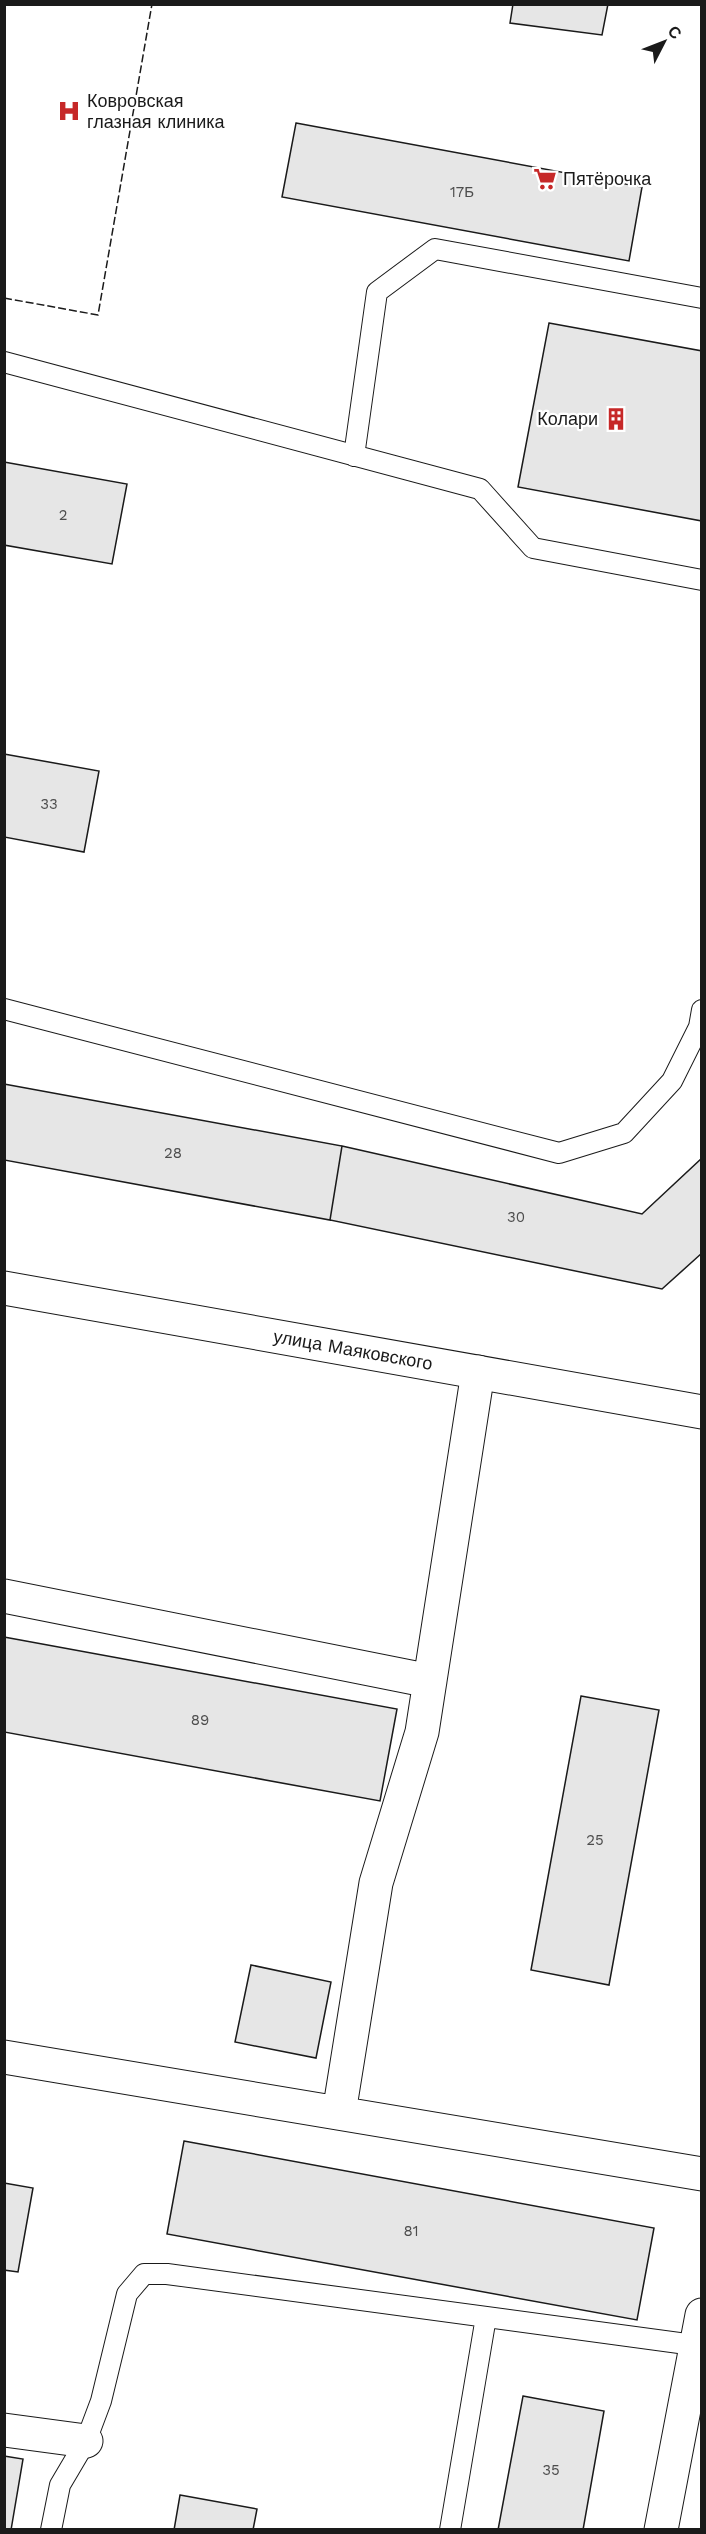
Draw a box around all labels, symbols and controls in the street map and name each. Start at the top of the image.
north arrow [634,12,694,72]
text: С [664,22,686,43]
place label: Ковровская глазная клиника [87,90,225,132]
hospital icon: Ковровская глазная клиника [56,98,82,124]
supermarket icon: Пятёрочка [532,166,558,192]
place label: Пятёрочка [563,168,652,189]
house number: 17Б [450,183,474,201]
building icon: Колари [603,406,629,432]
place label: Колари [537,408,598,429]
house number: 2 [59,506,67,524]
house number: 33 [40,795,58,813]
house number: 28 [164,1144,182,1162]
house number: 30 [507,1208,525,1226]
street label: улица Маяковского [272,1325,434,1374]
house number: 89 [191,1711,209,1729]
house number: 25 [586,1831,604,1849]
house number: 81 [403,2222,419,2240]
house number: 35 [542,2461,560,2479]

